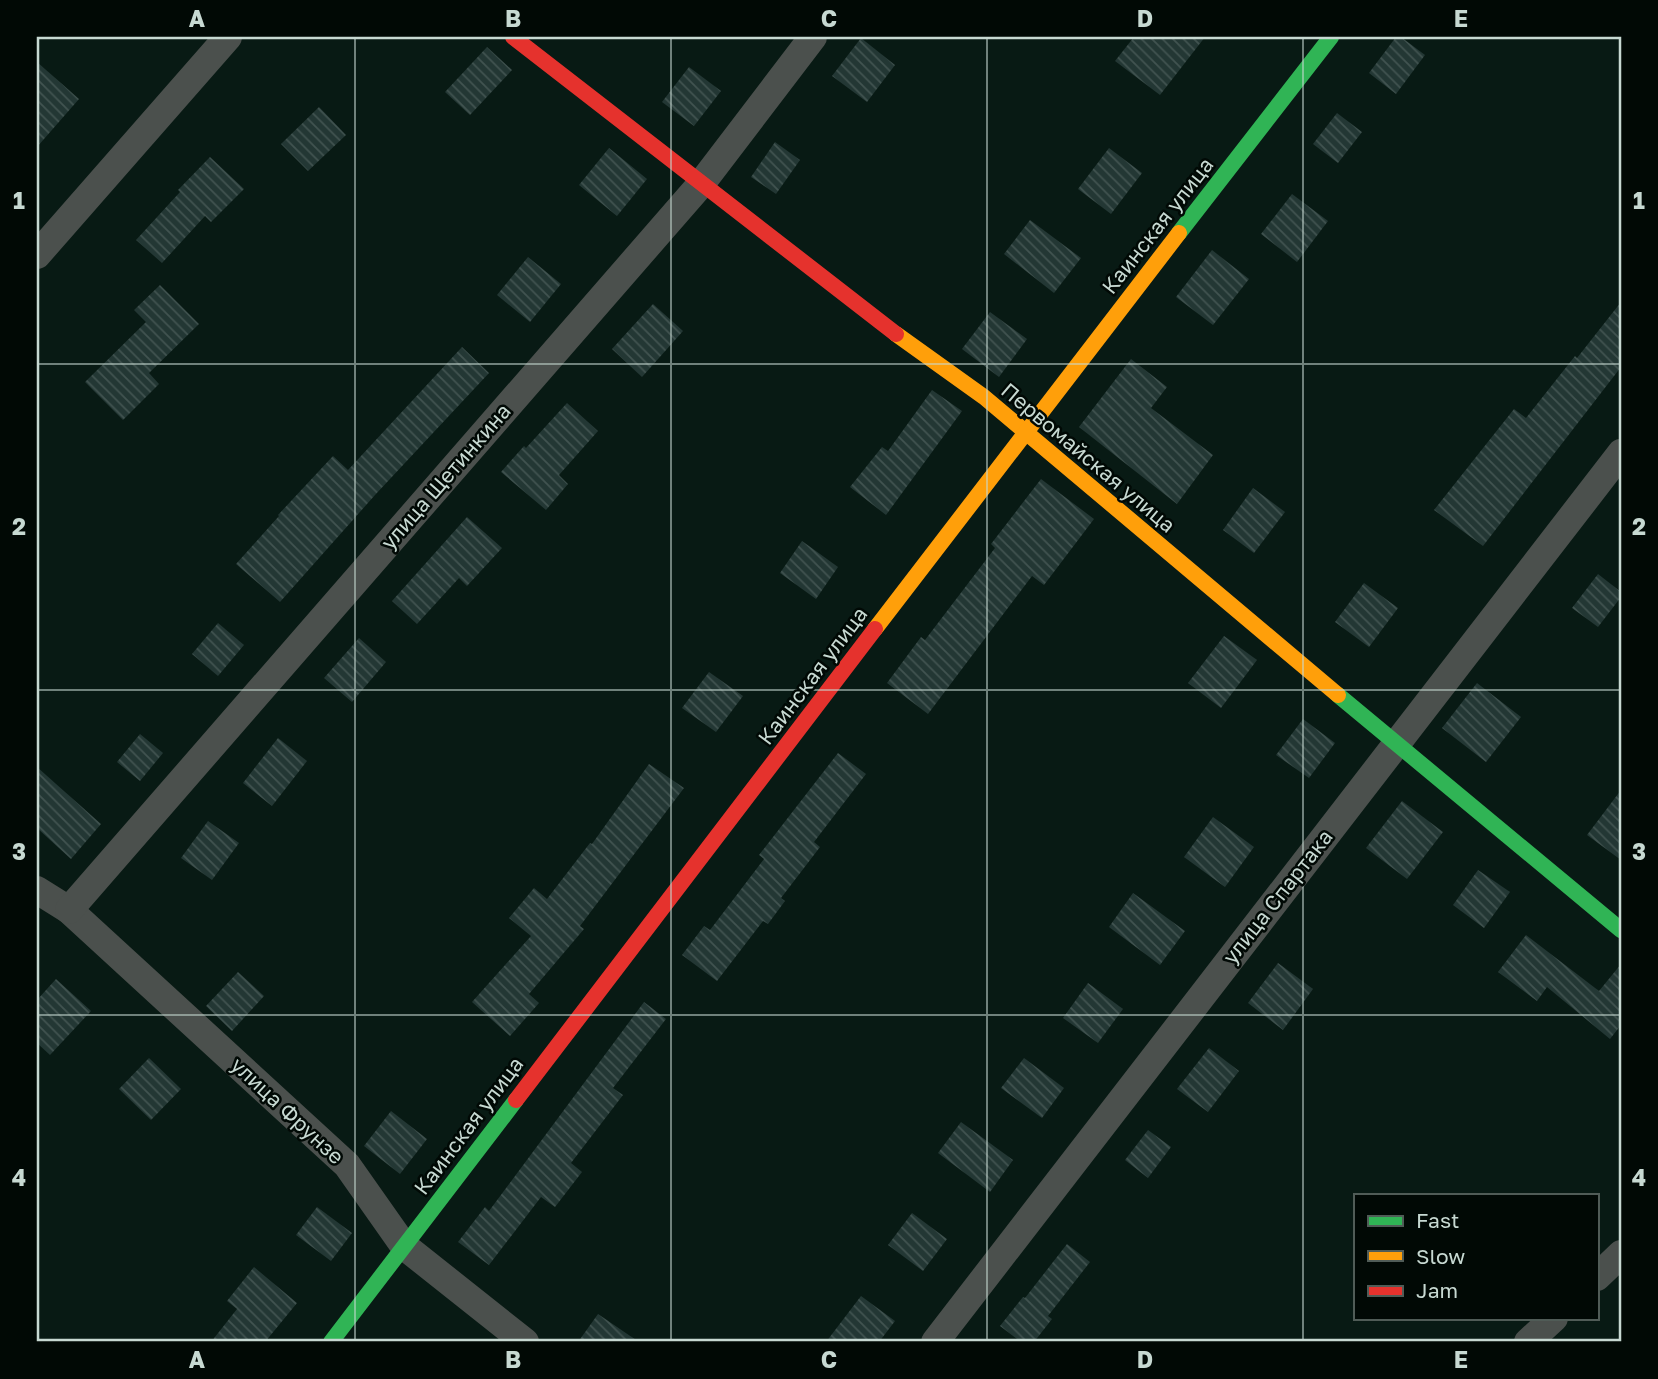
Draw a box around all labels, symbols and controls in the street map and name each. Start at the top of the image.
text: A [189,4,206,32]
text: B [505,4,521,32]
text: C [821,4,837,32]
text: D [1137,4,1153,32]
text: E [1454,4,1468,32]
street label: Каинская улица [1096,152,1219,299]
text: 1 [13,186,25,214]
text: 1 [1633,186,1645,214]
street label: Первомайская улица [996,377,1181,538]
street label: улица Щетинкина [375,398,516,555]
text: 2 [12,512,26,540]
text: 2 [1632,512,1646,540]
street label: Каинская улица [752,601,873,749]
street label: улица Спартака [1217,824,1338,969]
text: 3 [12,837,26,865]
text: 3 [1632,837,1646,865]
street label: улица Фрунзе [226,1051,350,1169]
street label: Каинская улица [408,1051,529,1199]
text: 4 [12,1163,26,1191]
text: 4 [1632,1163,1646,1191]
legend [1354,1194,1598,1320]
text: Fast [1416,1207,1459,1233]
text: Slow [1416,1243,1465,1269]
text: Jam [1416,1277,1458,1303]
text: A [189,1345,206,1373]
text: B [505,1345,521,1373]
text: C [821,1345,837,1373]
text: D [1137,1345,1153,1373]
text: E [1454,1345,1468,1373]

